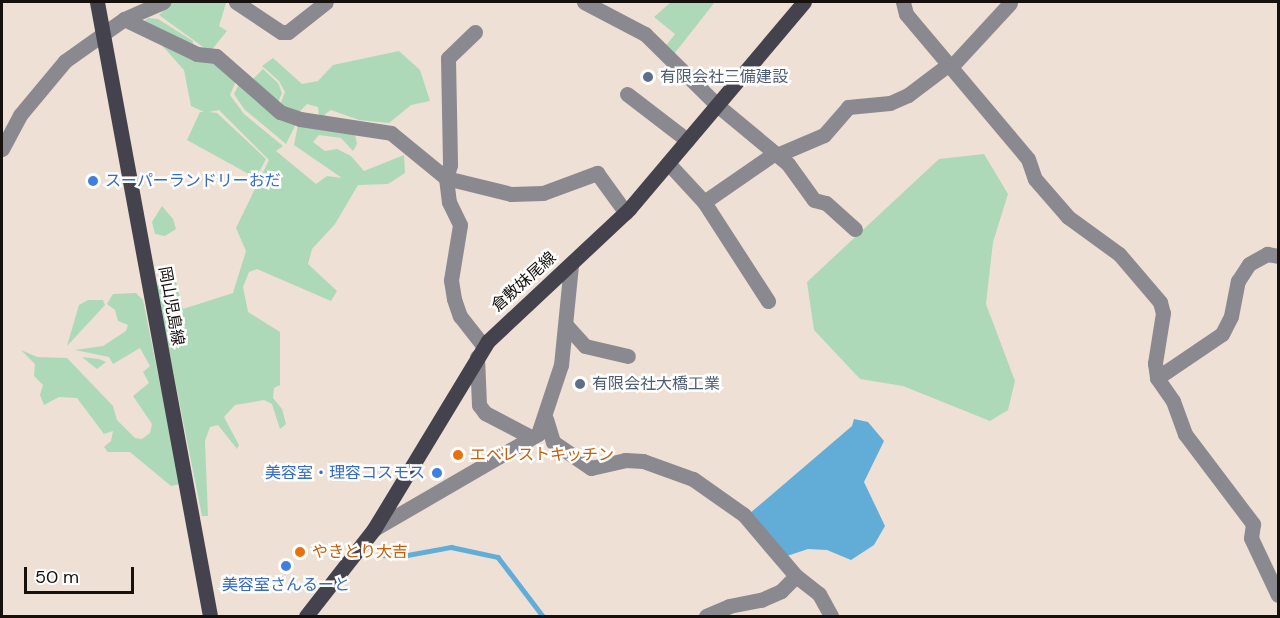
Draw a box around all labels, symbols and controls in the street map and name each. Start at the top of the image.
place label: 有限会社三備建設 [660,67,788,87]
marker: 有限会社三備建設 [641,70,655,84]
place label: スーパーランドリーおだ [105,171,281,191]
marker: スーパーランドリーおだ [86,174,100,188]
street label: 倉敷妹尾線 [488,248,560,316]
street label: 岡山児島線 [155,265,187,347]
place label: 有限会社大橋工業 [592,374,720,394]
marker: 有限会社大橋工業 [573,377,587,391]
place label: エベレストキッチン [470,445,614,465]
marker: エベレストキッチン [451,448,465,462]
place label: 美容室・理容コスモス [265,463,425,483]
marker: 美容室・理容コスモス [430,466,444,480]
place label: やきとり大吉 [312,542,408,562]
marker: やきとり大吉 [293,545,307,559]
scale bar [27,555,136,593]
marker: 美容室さんるーと [279,559,293,573]
text: 50 m [35,565,79,589]
place label: 美容室さんるーと [222,575,350,595]

